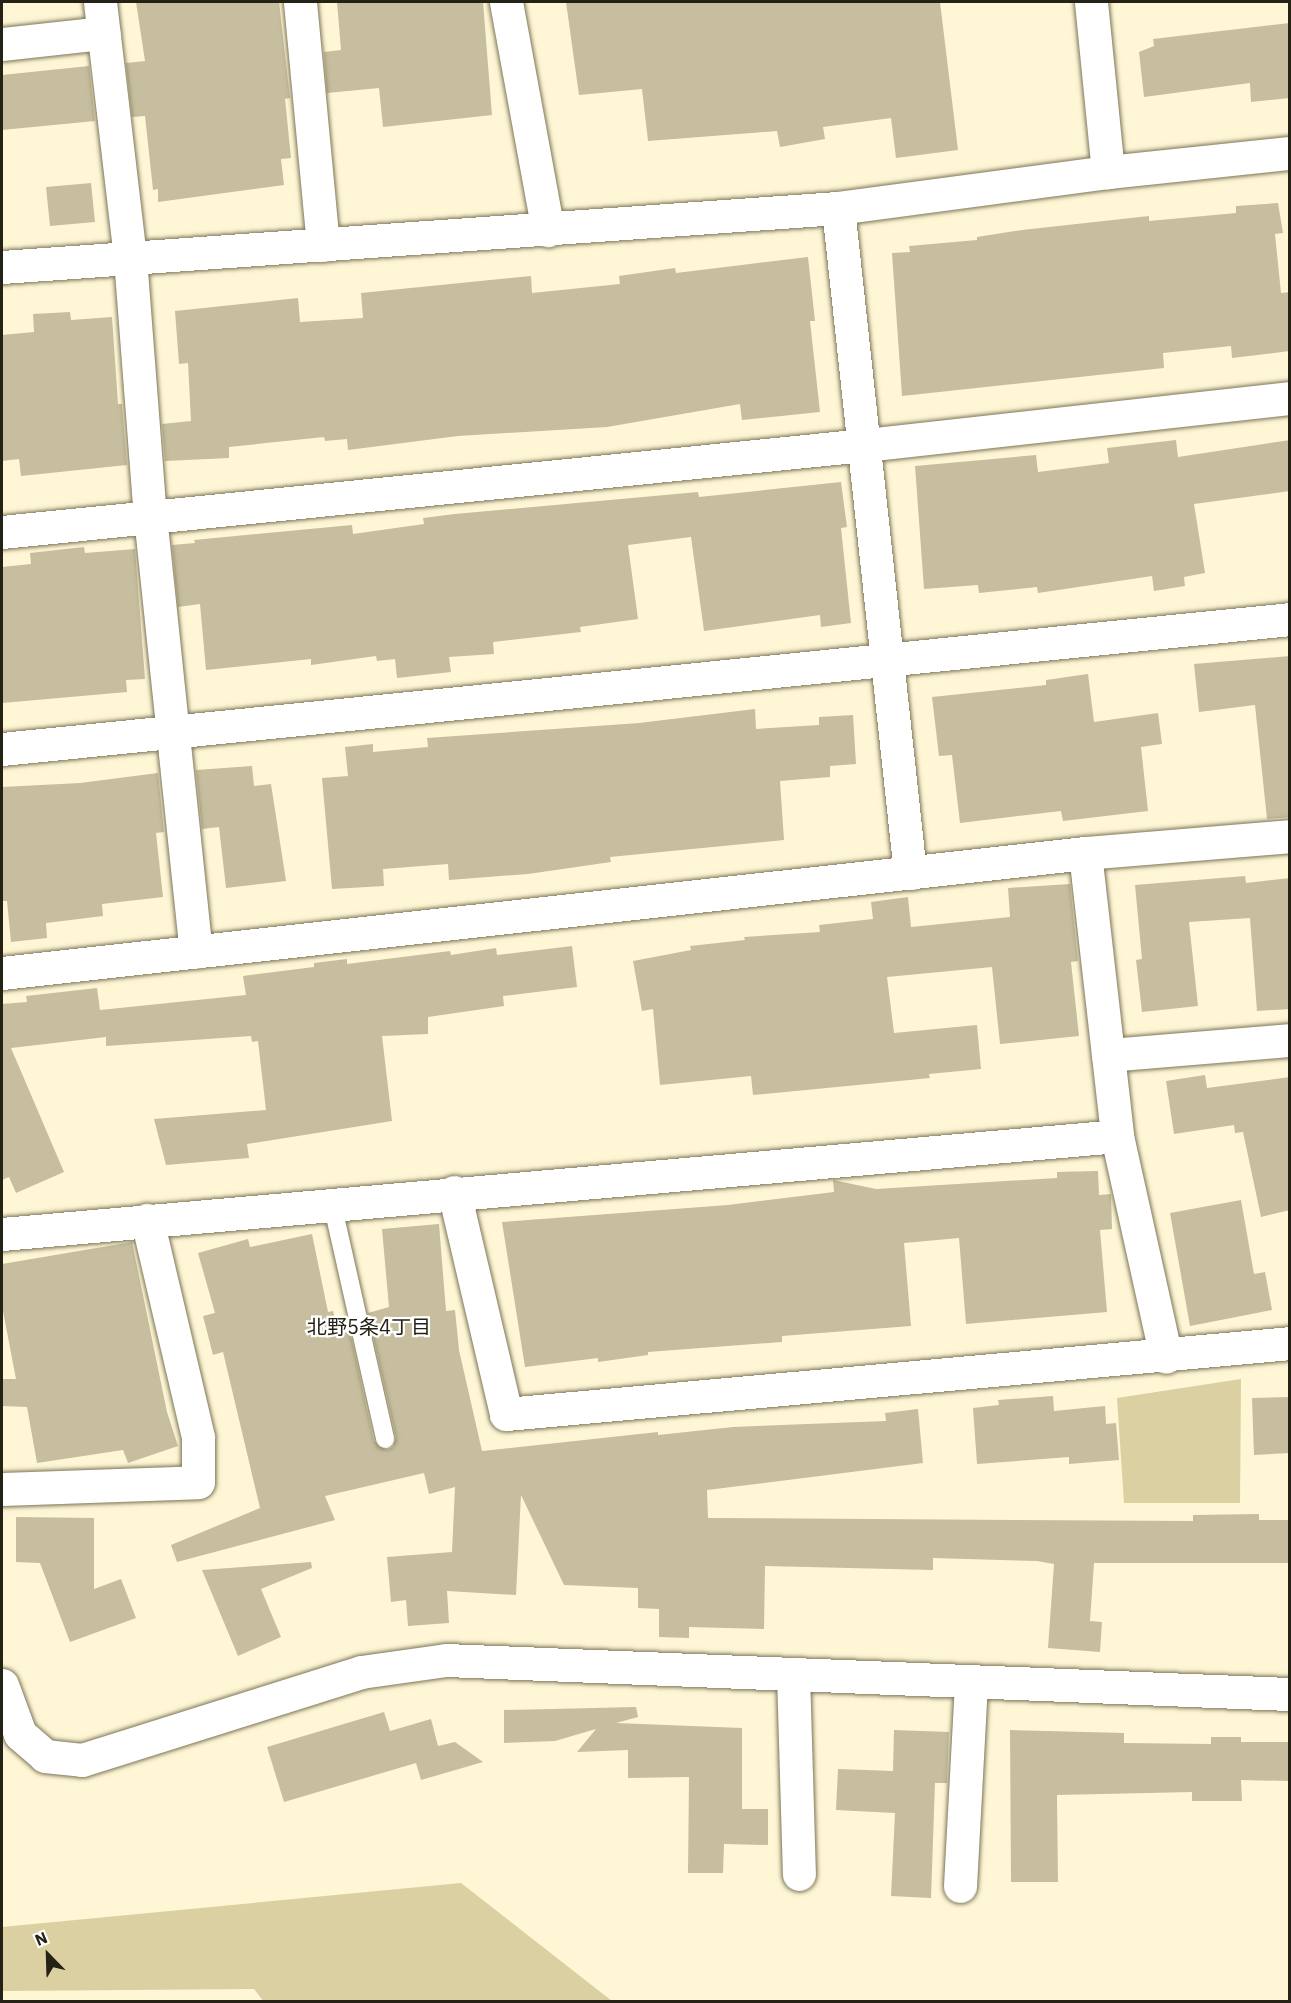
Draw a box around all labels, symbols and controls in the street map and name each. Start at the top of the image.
district label: 北野5条4丁目 [307,1314,431,1338]
north arrow [18,1925,78,1985]
text: N [32,1927,50,1950]

